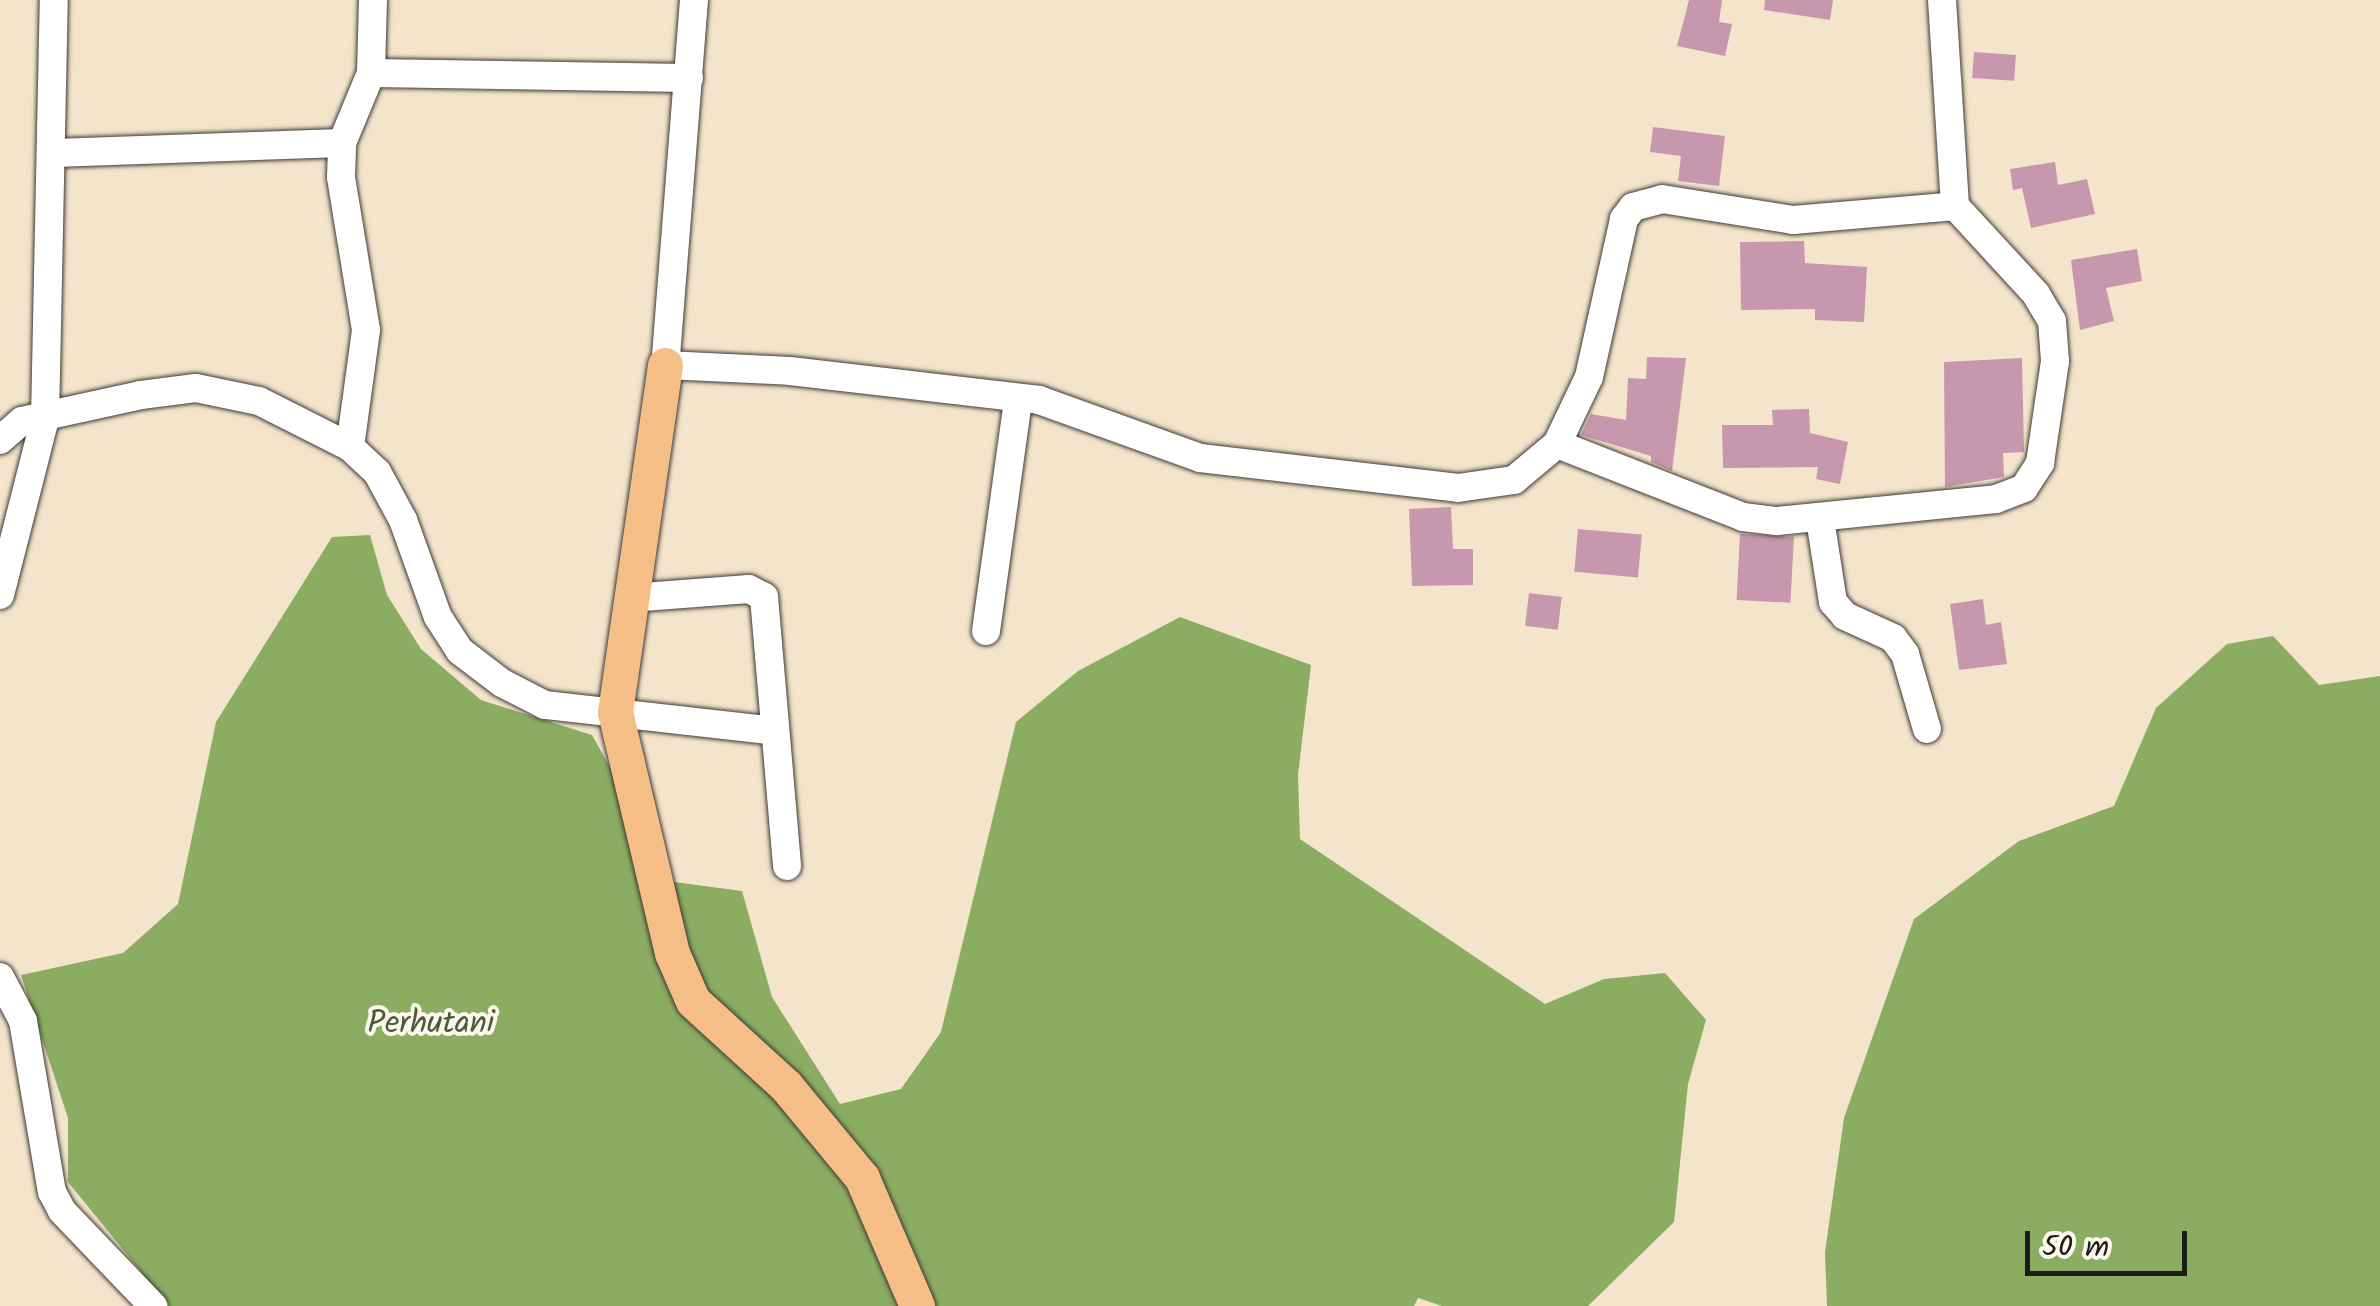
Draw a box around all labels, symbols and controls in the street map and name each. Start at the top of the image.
park label: Perhutani [368,1005,494,1043]
scale bar [2030,1211,2192,1273]
text: 50 m [2042,1224,2109,1272]

